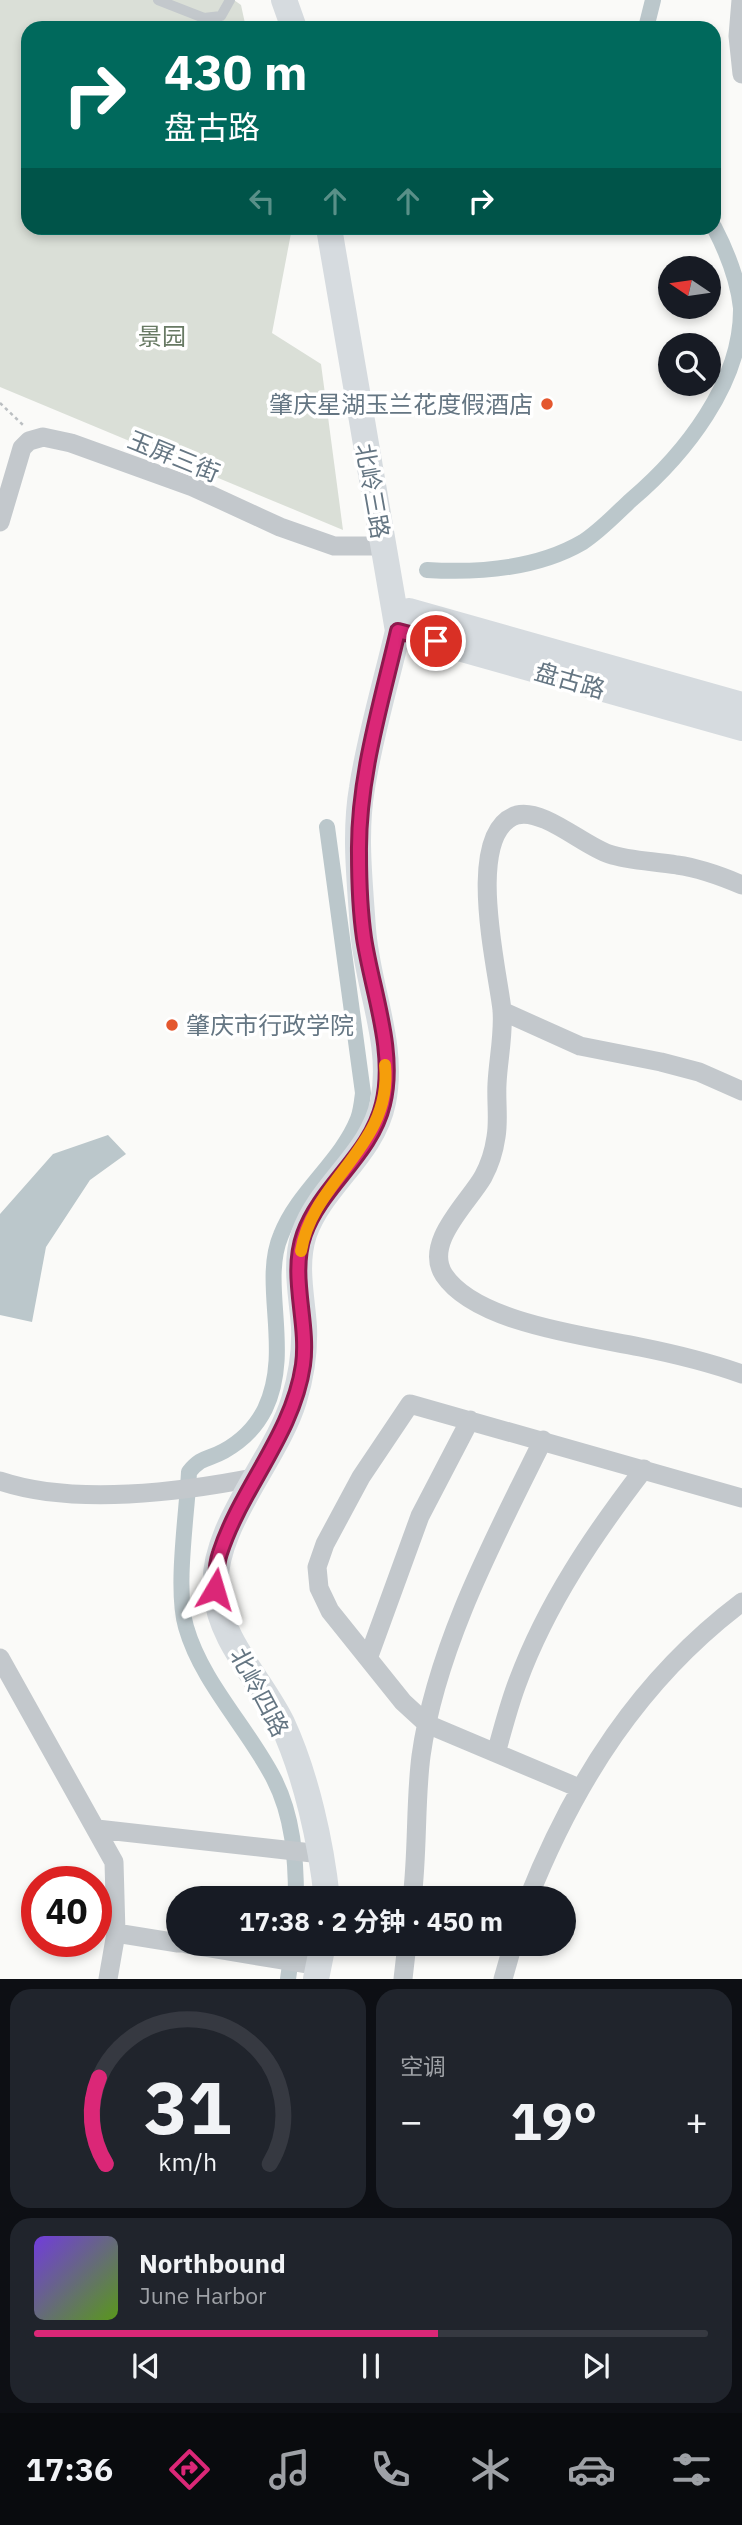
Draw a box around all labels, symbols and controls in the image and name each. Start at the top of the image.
text: 430 m [164,40,308,103]
icon: right [49,49,140,140]
text: 盘古路 [164,106,260,148]
icon: left [243,182,281,220]
icon: ahead [316,182,354,220]
icon: ahead [389,182,427,220]
icon: right [462,182,500,220]
north arrow [658,256,721,318]
map controls [658,256,721,396]
park label: 景园 [138,320,186,352]
button: search [658,333,721,396]
place label: 肇庆星湖玉兰花度假酒店 [269,388,533,420]
marker: 肇庆星湖玉兰花度假酒店 [539,396,555,412]
street label: 玉屏三街 [124,423,224,489]
street label: 北岭三路 [349,441,397,541]
pin [406,611,466,671]
icon: arrive [417,622,455,660]
street label: 盘古路 [531,655,609,705]
place label: 肇庆市行政学院 [186,1009,354,1041]
marker: 肇庆市行政学院 [164,1017,180,1033]
position arrow [178,1552,252,1626]
street label: 北岭四路 [223,1642,297,1742]
speed limit sign: 40 [21,1866,112,1957]
text: 17:38 · 2 分钟 · 450 m [239,1904,503,1938]
text: 空调 [400,2051,446,2081]
text: 31 [144,2060,232,2155]
text: 19° [511,2087,597,2154]
text: − [400,2096,423,2145]
text: + [685,2096,708,2145]
text: km/h [159,2145,217,2178]
text: Northbound [139,2246,286,2280]
text: June Harbor [139,2280,267,2310]
icon: previous [127,2347,165,2385]
icon: pause [352,2347,390,2385]
icon: next [577,2347,615,2385]
icon: directions [165,2445,214,2494]
icon: music [265,2445,314,2494]
icon: phone [366,2445,415,2494]
icon: climate [466,2445,515,2494]
icon: car [567,2445,616,2494]
icon: filters [667,2445,716,2494]
text: 17:36 [26,2448,113,2490]

